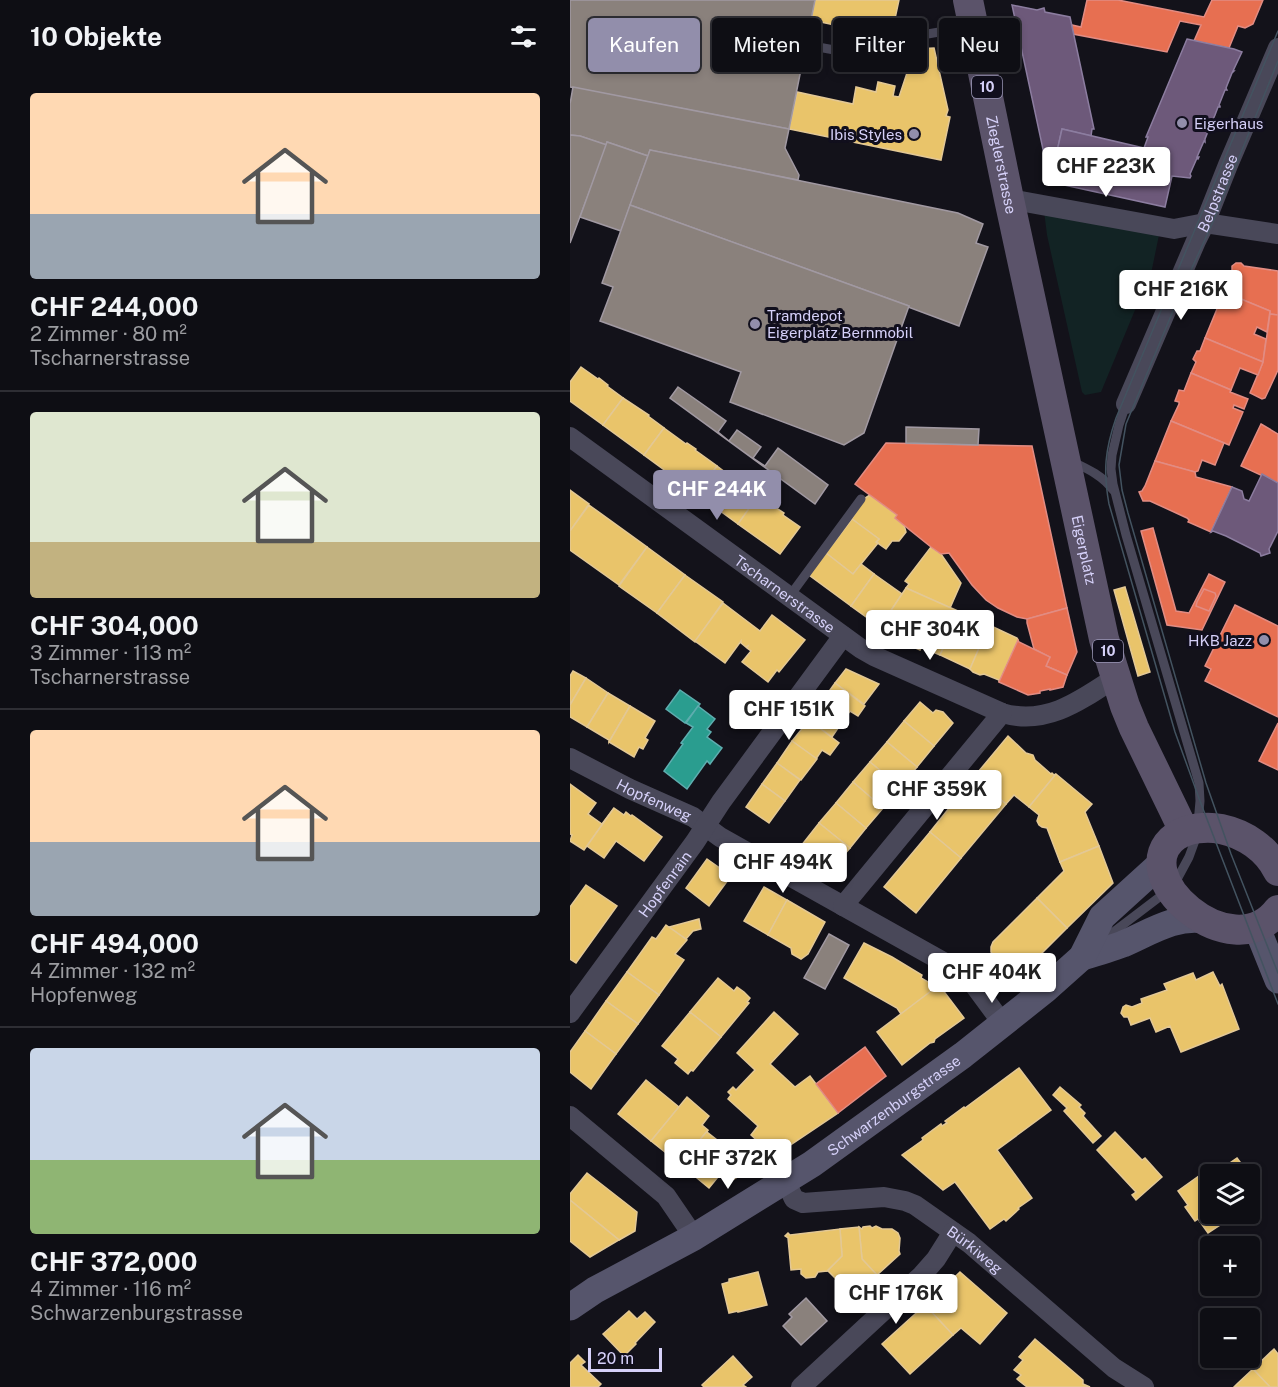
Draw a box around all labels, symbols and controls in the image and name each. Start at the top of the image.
chip: Kaufen [588,18,700,72]
chip: Mieten [712,18,821,72]
chip: Filter [833,18,927,72]
chip: Neu [939,18,1020,72]
icon: filters [507,20,540,53]
text: 10 Objekte [30,21,162,52]
road number: 10 [972,76,1002,98]
street label: Zieglerstrasse [983,114,1020,215]
place label: Eigerhaus [1194,115,1263,132]
marker: Eigerhaus [1175,116,1189,130]
place label: Ibis Styles [830,126,902,143]
marker: Ibis Styles [907,127,921,141]
icon: home [231,132,339,240]
pin: CHF 223K [1044,147,1168,198]
street label: Belpstrasse [1193,151,1240,235]
text: CHF 223K [1056,154,1156,178]
pin: CHF 216K [1119,270,1243,321]
text: CHF 216K [1133,277,1229,301]
text: CHF 244,000 [30,291,198,322]
place label: Tramdepot Eigerplatz Bernmobil [767,307,913,341]
marker: Tramdepot Eigerplatz Bernmobil [748,317,762,331]
text: 2 Zimmer · 80 m² [30,322,187,346]
text: Tscharnerstrasse [30,346,190,370]
icon: home [231,451,339,559]
pin: CHF 244K [655,470,779,521]
text: CHF 244K [667,477,767,501]
street label: Eigerplatz [1069,513,1100,586]
street label: Tscharnerstrasse [732,551,839,636]
text: CHF 304,000 [30,610,199,641]
pin: CHF 304K [868,610,992,661]
text: CHF 304K [880,617,980,641]
place label: HKB Jazz [1188,632,1252,649]
marker: HKB Jazz [1257,633,1271,647]
road number: 10 [1093,640,1123,662]
text: 3 Zimmer · 113 m² [30,641,191,665]
text: Tscharnerstrasse [30,665,190,689]
pin: CHF 151K [727,690,851,741]
text: CHF 151K [743,697,835,721]
icon: home [231,769,339,877]
pin: CHF 359K [875,770,999,821]
street label: Hopfenweg [614,775,694,824]
text: CHF 359K [887,777,987,801]
pin: CHF 494K [721,843,845,894]
street label: Hopfenrain [635,847,694,920]
text: CHF 494K [733,850,833,874]
text: CHF 494,000 [30,928,199,959]
pin: CHF 404K [930,953,1054,1004]
text: 4 Zimmer · 132 m² [30,959,195,983]
text: CHF 404K [942,960,1042,984]
text: Hopfenweg [30,983,137,1007]
street label: Schwarzenburgstrasse [824,1051,963,1159]
icon: home [231,1087,339,1195]
pin: CHF 372K [666,1139,790,1190]
text: CHF 372K [678,1146,778,1170]
map controls [1200,1164,1260,1368]
button: layers [1200,1164,1260,1224]
street label: Bürkiweg [944,1222,1006,1277]
button: + [1200,1236,1260,1296]
text: CHF 372,000 [30,1246,198,1277]
pin: CHF 176K [834,1274,958,1325]
text: 4 Zimmer · 116 m² [30,1277,191,1301]
text: CHF 176K [849,1281,943,1305]
text: Schwarzenburgstrasse [30,1301,243,1325]
button: − [1200,1308,1260,1368]
scale bar [588,1345,662,1372]
text: 20 m [597,1349,634,1368]

